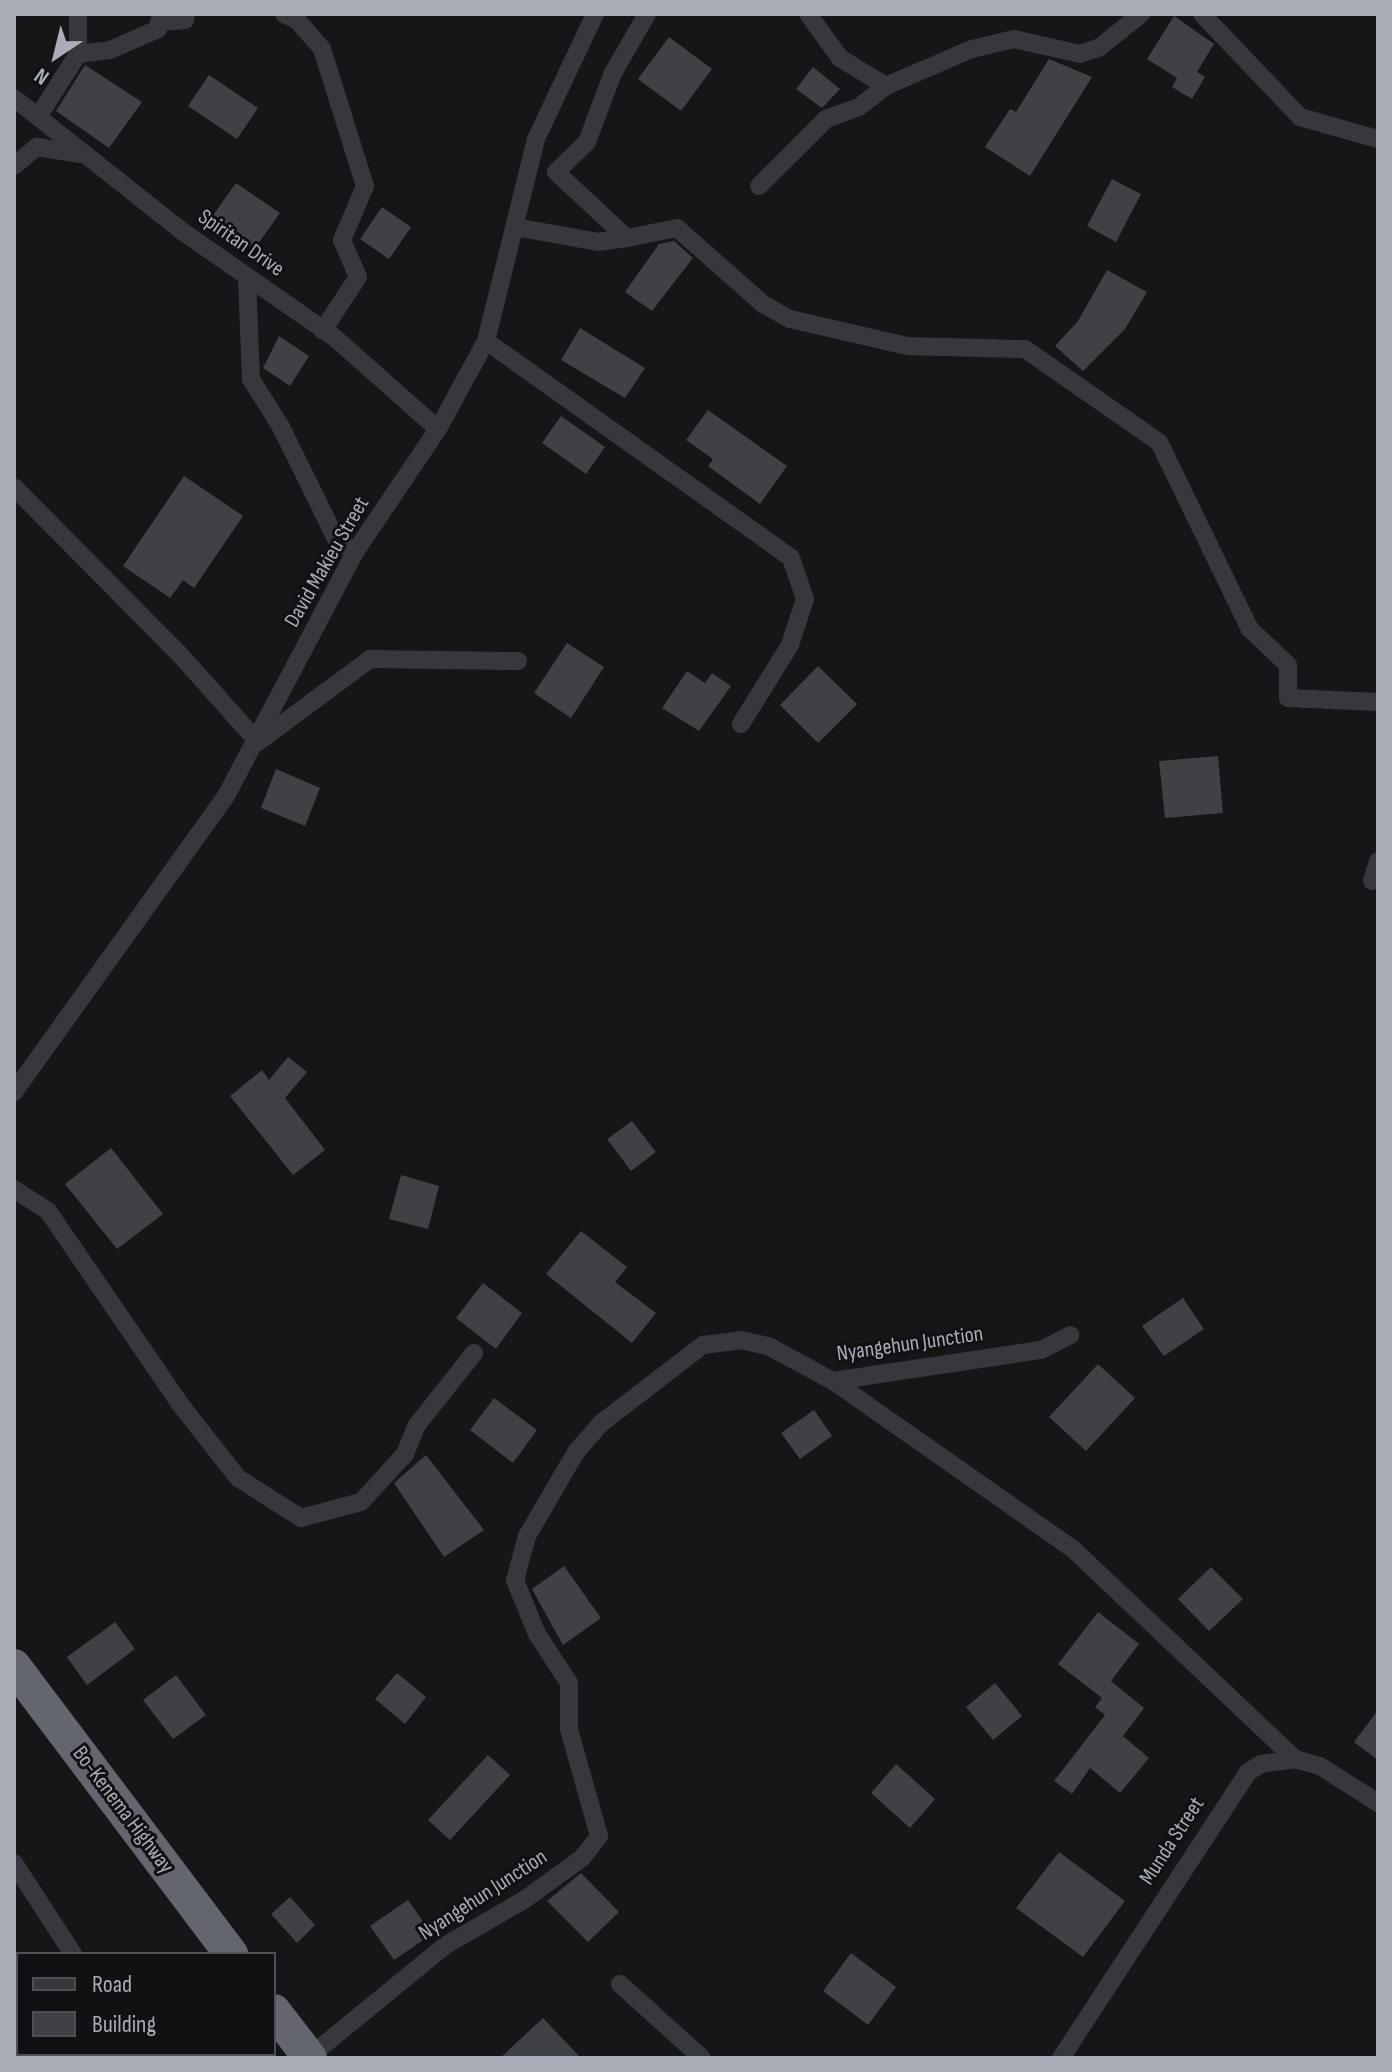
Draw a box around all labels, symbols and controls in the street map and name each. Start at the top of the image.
north arrow [16,16,96,96]
text: N [29,62,55,90]
street label: Spiritan Drive [193,204,289,282]
street label: David Makieu Street [279,492,375,632]
street label: Nyangehun Junction [835,1321,985,1367]
street label: Bo-Kenema Highway [67,1741,179,1879]
street label: Munda Street [1134,1792,1210,1890]
street label: Nyangehun Junction [414,1844,552,1946]
legend [16,1952,276,2056]
text: Road [92,1970,132,1999]
text: Building [92,2010,156,2039]

